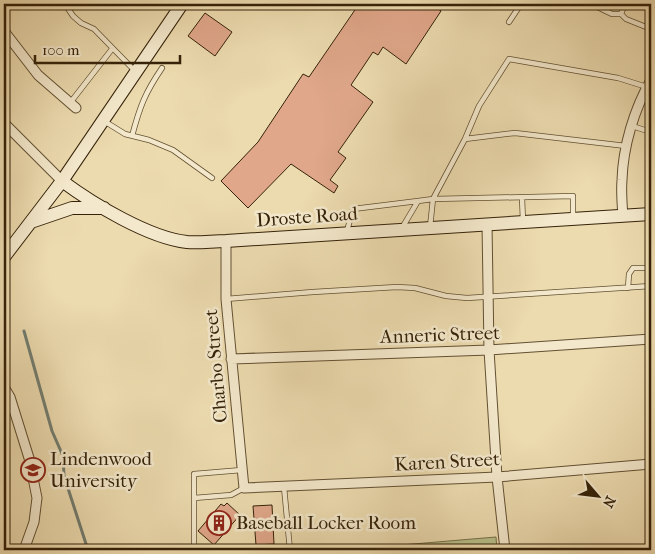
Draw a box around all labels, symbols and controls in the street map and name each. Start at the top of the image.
scale bar [35,32,180,64]
text: 100 m [42,41,80,59]
street label: Droste Road [256,202,359,232]
street label: Charbo Street [200,308,232,424]
street label: Anneric Street [379,322,500,348]
place label: Lindenwood University [50,448,152,492]
street label: Karen Street [394,448,500,476]
school or university icon: Lindenwood University [20,457,46,483]
north arrow [572,472,622,522]
text: N [599,493,619,511]
building icon: Baseball Locker Room [206,510,232,536]
place label: Baseball Locker Room [236,512,416,534]

